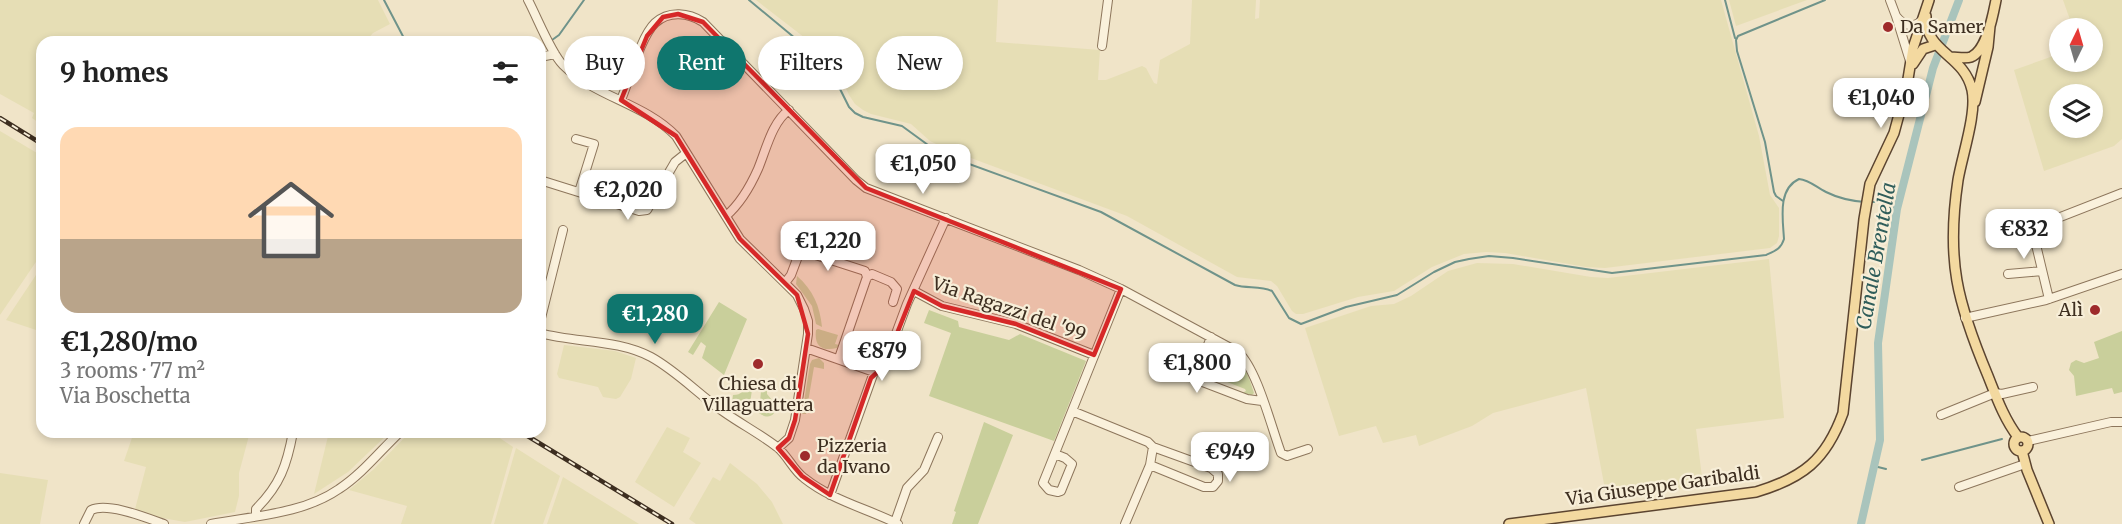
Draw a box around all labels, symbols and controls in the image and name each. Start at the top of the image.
place label: Da Samer [1900,15,1983,38]
north arrow [2049,18,2103,72]
map controls [2049,18,2103,138]
marker: Da Samer [1881,20,1895,34]
chip: Buy [564,36,645,90]
chip: Rent [657,36,746,90]
chip: Filters [758,36,864,90]
chip: New [876,36,963,90]
text: 9 homes [60,56,169,89]
icon: filters [489,56,522,89]
pin: €1,040 [1832,78,1930,129]
button: layers [2049,84,2103,138]
text: €1,040 [1847,85,1915,110]
pin: €1,050 [874,144,972,195]
text: €1,050 [889,151,957,176]
icon: home [237,166,345,274]
pin: €2,020 [579,170,677,221]
text: €2,020 [593,177,663,202]
water label: Canale Brentella [1850,180,1901,332]
pin: €832 [1988,209,2060,260]
text: €832 [1999,216,2049,241]
pin: €1,220 [779,221,877,272]
text: €1,220 [795,228,861,253]
street label: Via Ragazzi del '99 [928,271,1089,346]
pin: €1,280 [606,294,704,345]
place label: Alì [2058,298,2083,321]
text: €1,280 [621,301,689,326]
marker: Alì [2088,303,2102,317]
text: €1,280/mo [60,325,198,358]
pin: €879 [846,331,918,382]
text: €879 [857,338,907,363]
pin: €1,800 [1148,343,1246,394]
text: €1,800 [1163,350,1231,375]
marker: Chiesa di Villaguattera [751,357,765,371]
text: 3 rooms · 77 m² [60,358,205,383]
place label: Chiesa di Villaguattera [702,372,814,416]
text: Via Boschetta [60,383,191,408]
pin: €949 [1194,432,1266,483]
place label: Pizzeria da Ivano [817,434,890,478]
text: €949 [1205,439,1255,464]
marker: Pizzeria da Ivano [798,449,812,463]
street label: Via Giuseppe Garibaldi [1564,460,1761,511]

